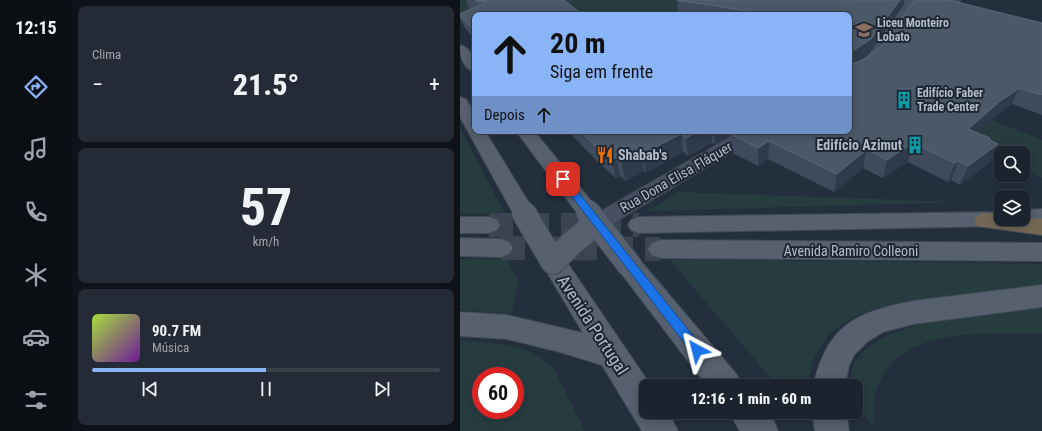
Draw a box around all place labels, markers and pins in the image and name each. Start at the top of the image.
place label: Liceu Monteiro Lobato [877,16,949,44]
school or university icon: Liceu Monteiro Lobato [854,20,874,40]
place label: Edifício Faber Trade Center [917,86,983,114]
building icon: Edifício Faber Trade Center [894,90,914,110]
building icon: Edifício Azimut [905,135,925,155]
place label: Edifício Azimut [817,137,902,153]
restaurant icon: Shabab's [595,145,615,165]
place label: Shabab's [618,147,667,163]
pin [546,162,580,196]

